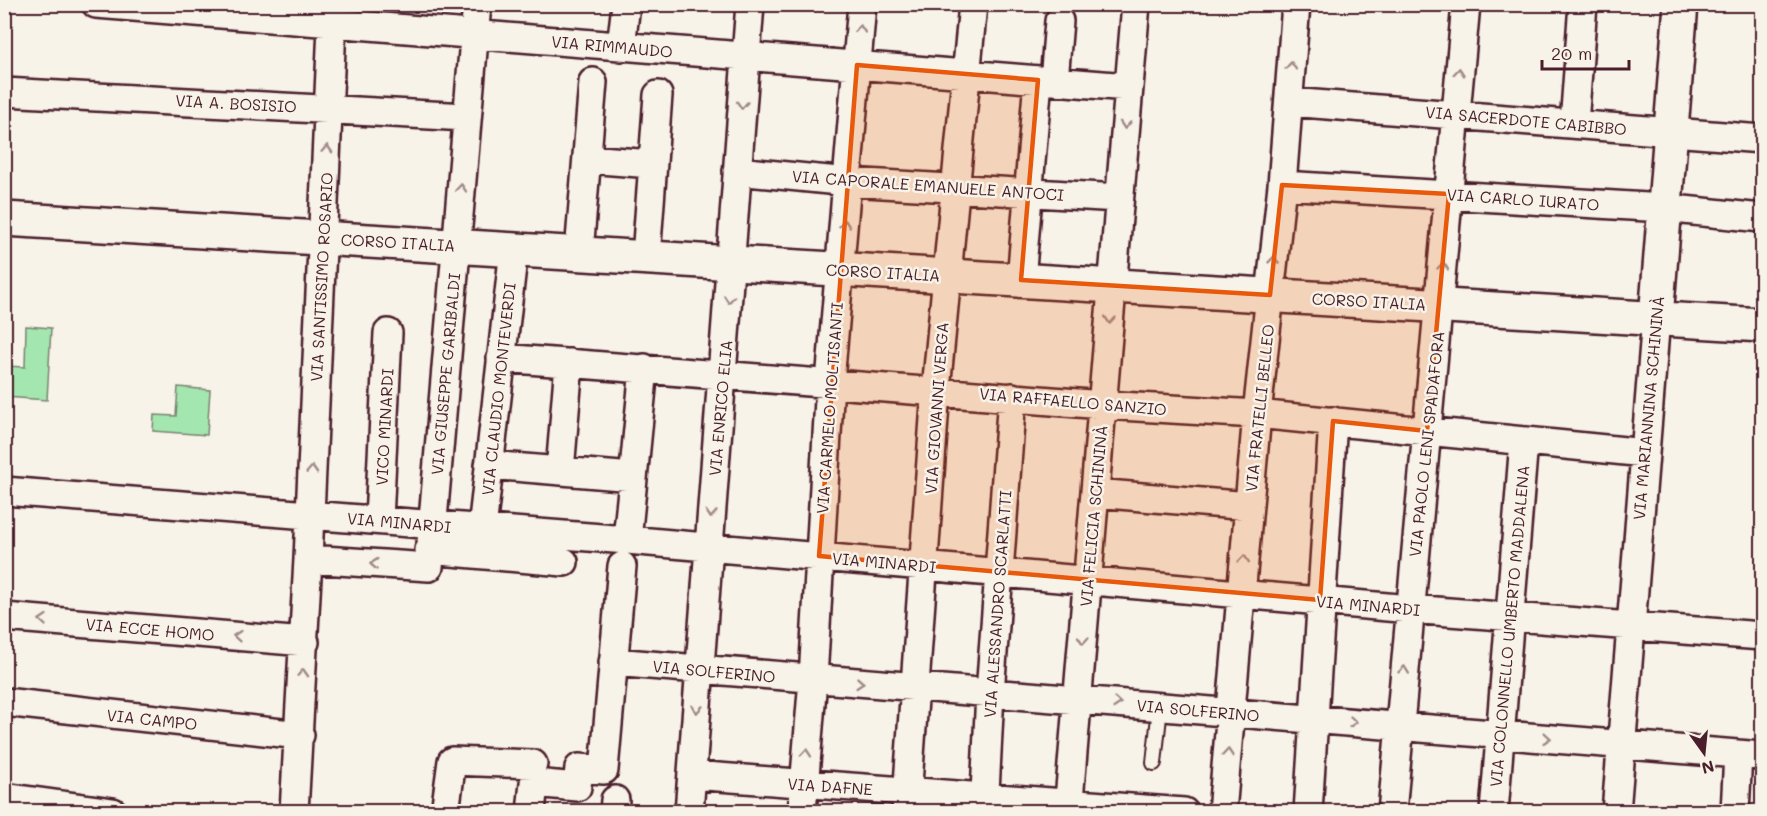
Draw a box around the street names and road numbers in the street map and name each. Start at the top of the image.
street label: VIA RIMMAUDO [550,30,674,62]
street label: VIA A. BOSISIO [175,89,297,117]
street label: VIA SACERDOTE CABIBBO [1424,101,1628,139]
street label: VIA CAPORALE EMANUELE ANTOCI [791,165,1065,205]
street label: VIA SANTISSIMO ROSARIO [305,172,337,382]
street label: VIA CARLO IURATO [1446,183,1600,215]
street label: CORSO ITALIA [340,229,456,255]
street label: CORSO ITALIA [825,259,941,285]
street label: VIA GIUSEPPE GARIBALDI [426,272,464,476]
street label: VIA CLAUDIO MONTEVERDI [476,282,520,496]
street label: CORSO ITALIA [1311,288,1427,314]
street label: VIA MARIANNINA SCHININÀ [1628,295,1668,521]
street label: VIA CARMELO MOLTISANTI [811,302,847,514]
street label: VIA GIOVANNI VERGA [920,321,952,495]
street label: VIA FRATELLI BELLEO [1240,323,1278,493]
street label: VIA PAOLO LENI SPADAFORA [1404,330,1448,558]
street label: VIA ENRICO ELIA [704,339,736,477]
street label: VICO MINARDI [370,368,398,486]
street label: VIA RAFFAELLO SANZIO [978,382,1168,420]
street label: VIA FELICIA SCHININÀ [1075,424,1111,608]
street label: VIA COLONNELLO UMBERTO MADDALENA [1484,464,1534,788]
street label: VIA ALESSANDRO SCARLATTI [979,489,1015,719]
street label: VIA MINARDI [346,507,452,537]
street label: VIA MINARDI [831,547,937,577]
street label: VIA MINARDI [1315,590,1421,620]
street label: VIA ECCE HOMO [85,613,215,645]
street label: VIA SOLFERINO [652,655,776,687]
street label: VIA SOLFERINO [1136,694,1260,726]
street label: VIA CAMPO [106,704,198,734]
street label: VIA DAFNE [787,773,873,799]

